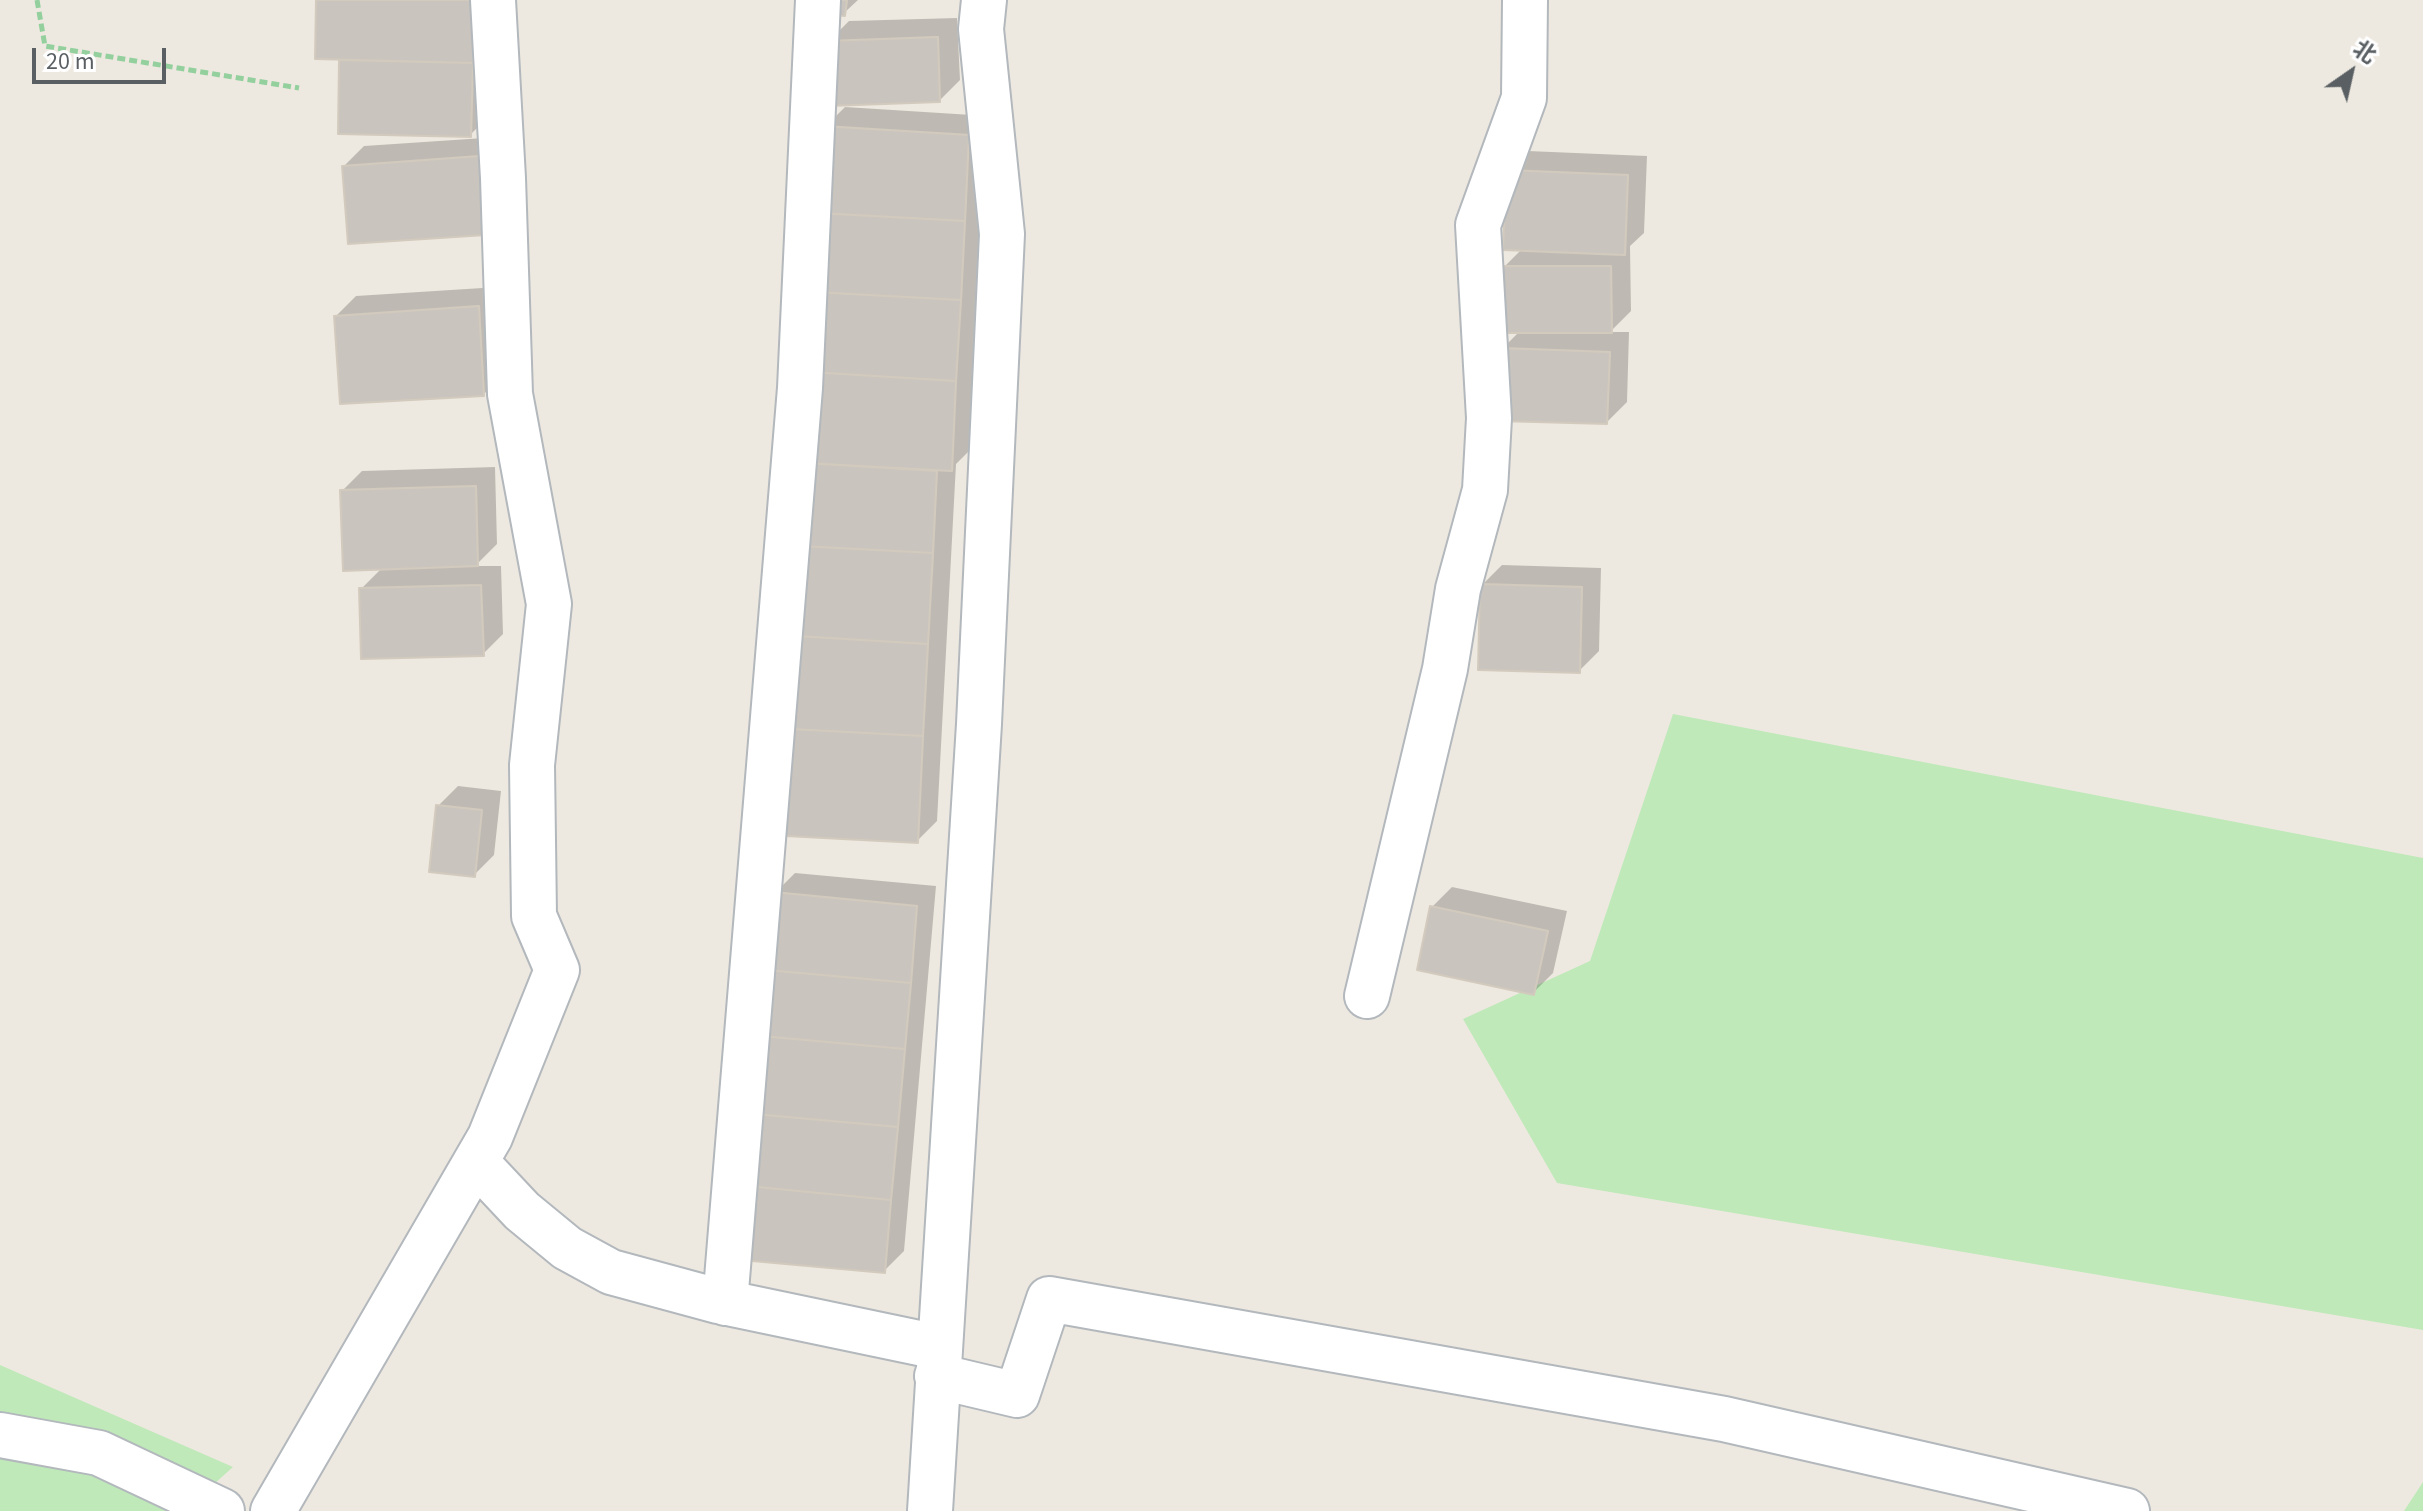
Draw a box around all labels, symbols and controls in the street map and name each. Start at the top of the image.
scale bar [36,32,170,82]
north arrow [2311,32,2391,112]
text: 北 [2346,33,2382,72]
text: 20 m [46,44,95,79]

